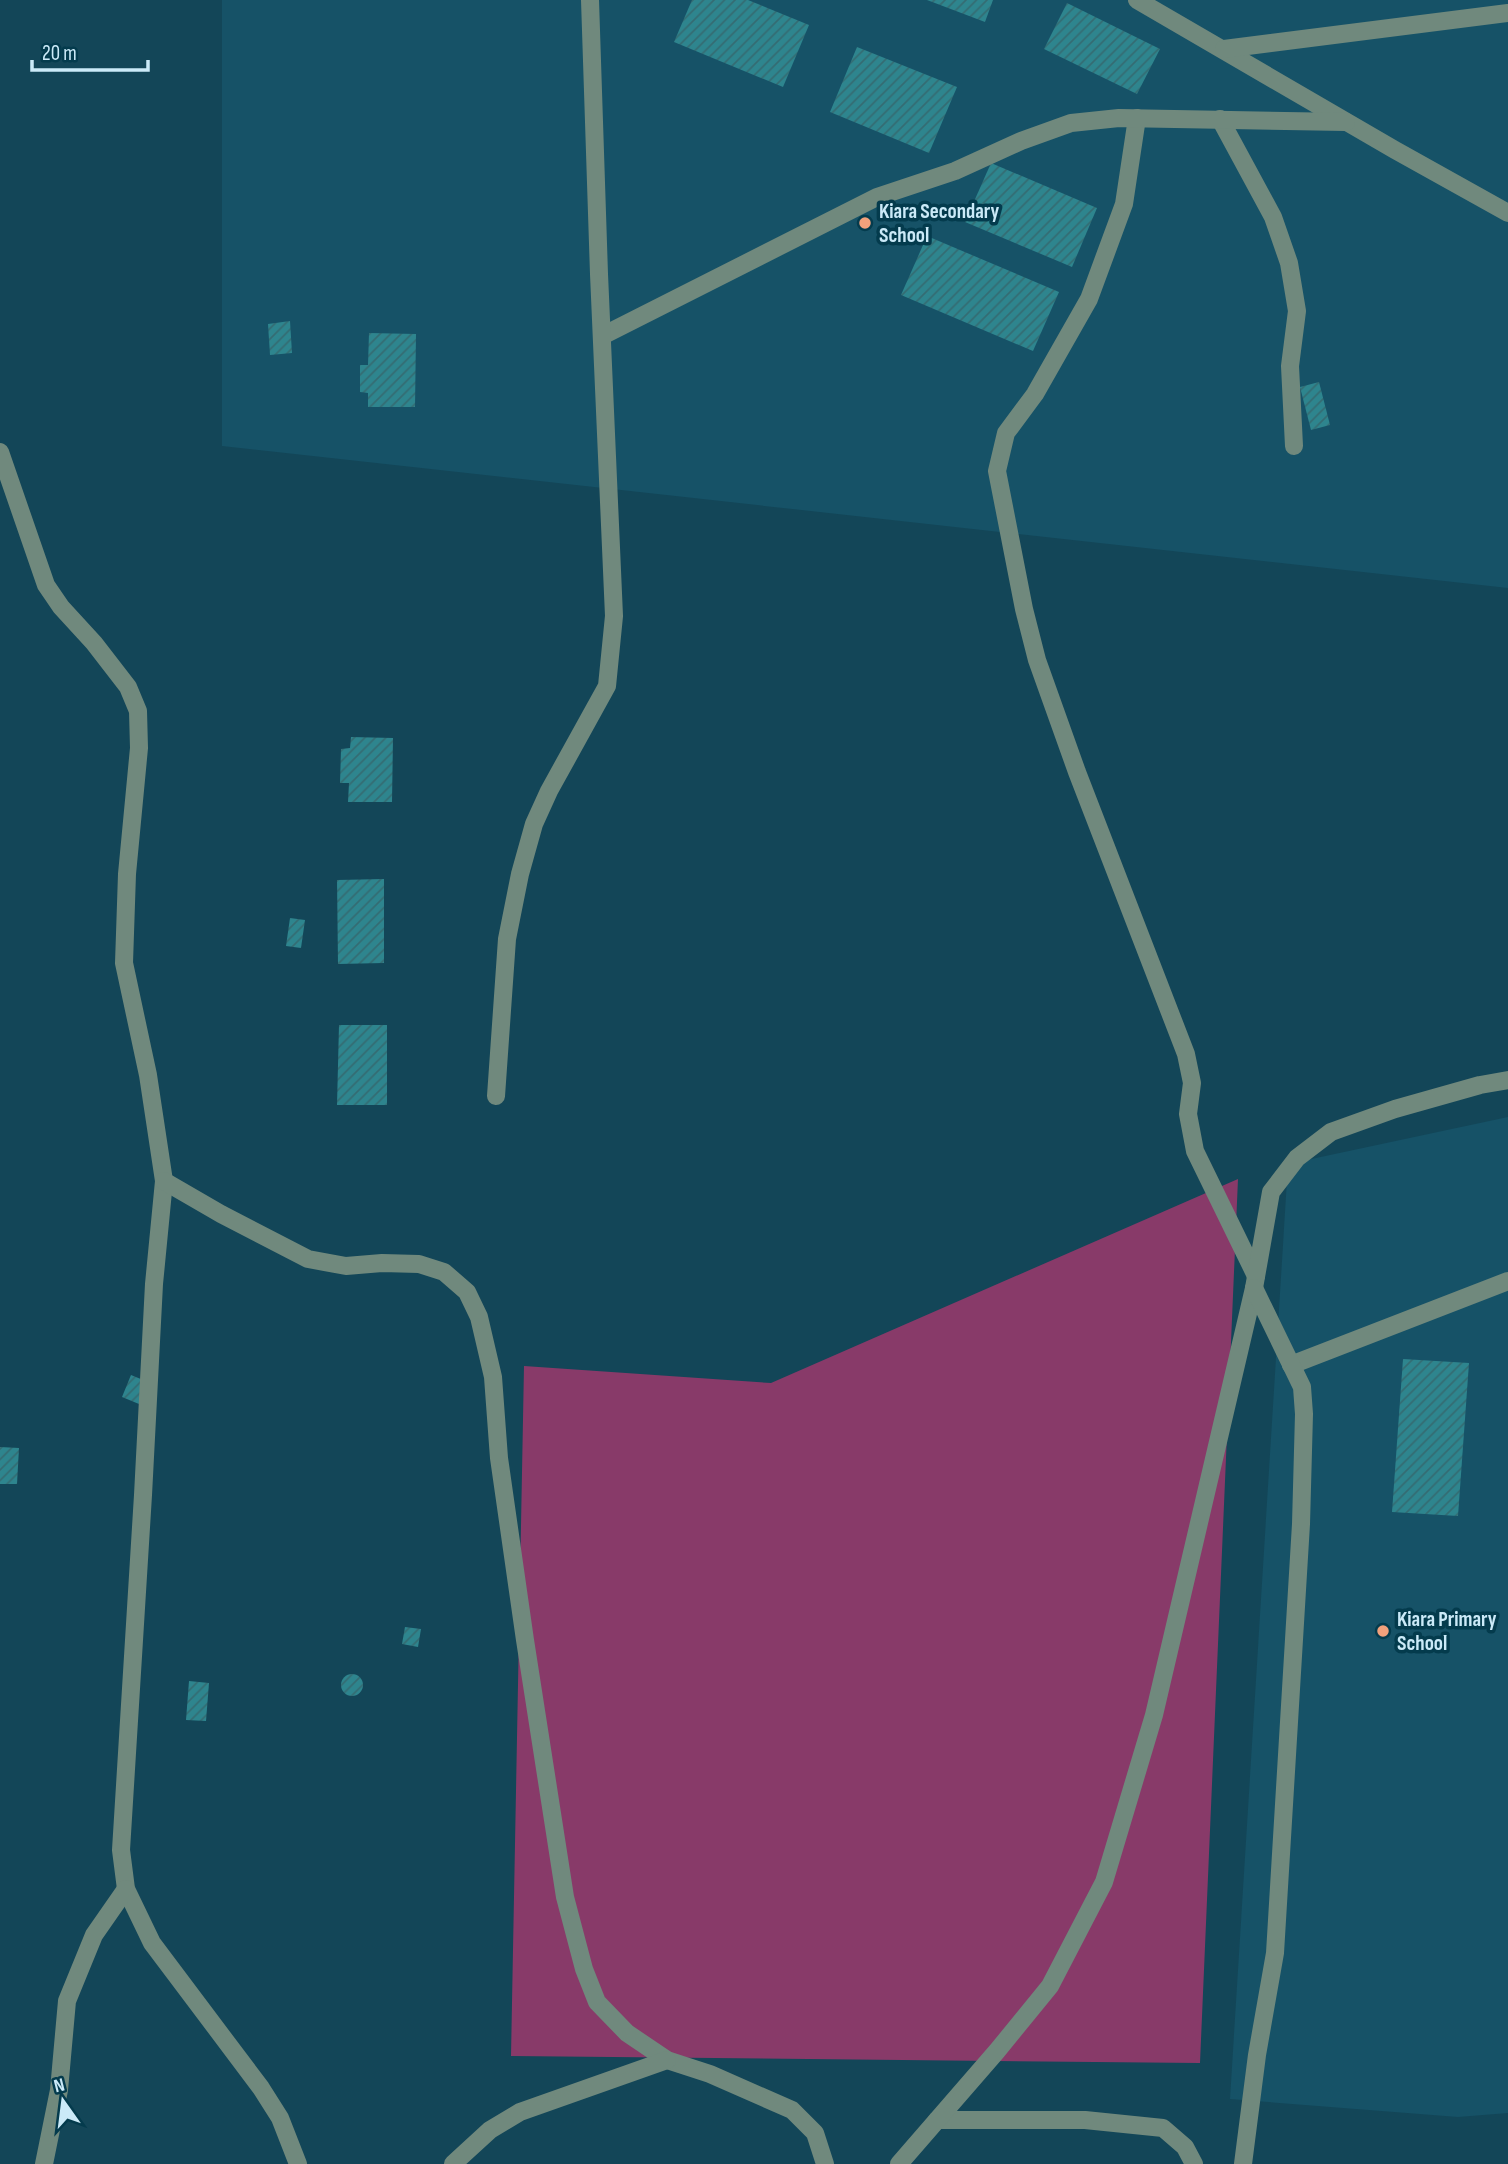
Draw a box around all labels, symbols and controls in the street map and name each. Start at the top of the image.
scale bar [32,28,147,72]
text: 20 m [42,41,77,66]
place label: Kiara Secondary School [879,199,999,248]
marker: Kiara Secondary School [857,215,873,231]
place label: Kiara Primary School [1397,1607,1497,1656]
marker: Kiara Primary School [1375,1623,1391,1639]
north arrow [28,2066,98,2136]
text: N [52,2074,67,2098]

